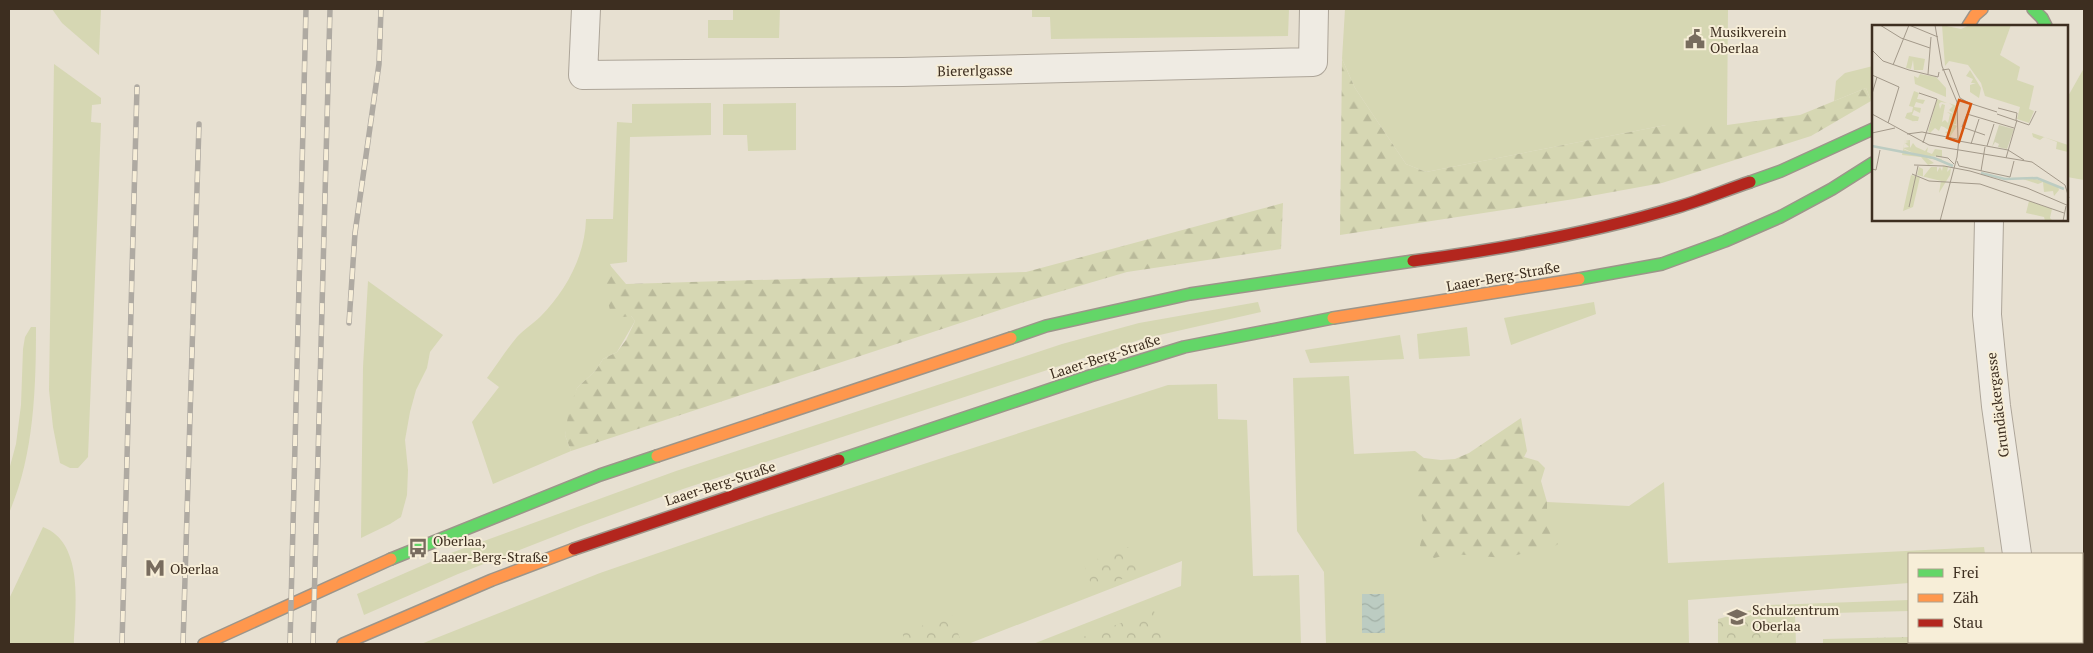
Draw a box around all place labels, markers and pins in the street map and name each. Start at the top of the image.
place label: Musikverein Oberlaa [1710,22,1787,57]
public building icon: Musikverein Oberlaa [1684,28,1706,50]
place label: Oberlaa, Laaer-Berg-Straße [433,531,548,566]
bus stop icon: Oberlaa, Laaer-Berg-Straße [407,537,429,559]
metro station icon: Oberlaa [144,557,166,579]
place label: Oberlaa [170,559,219,578]
place label: Schulzentrum Oberlaa [1752,600,1839,635]
school or university icon: Schulzentrum Oberlaa [1726,606,1748,628]

